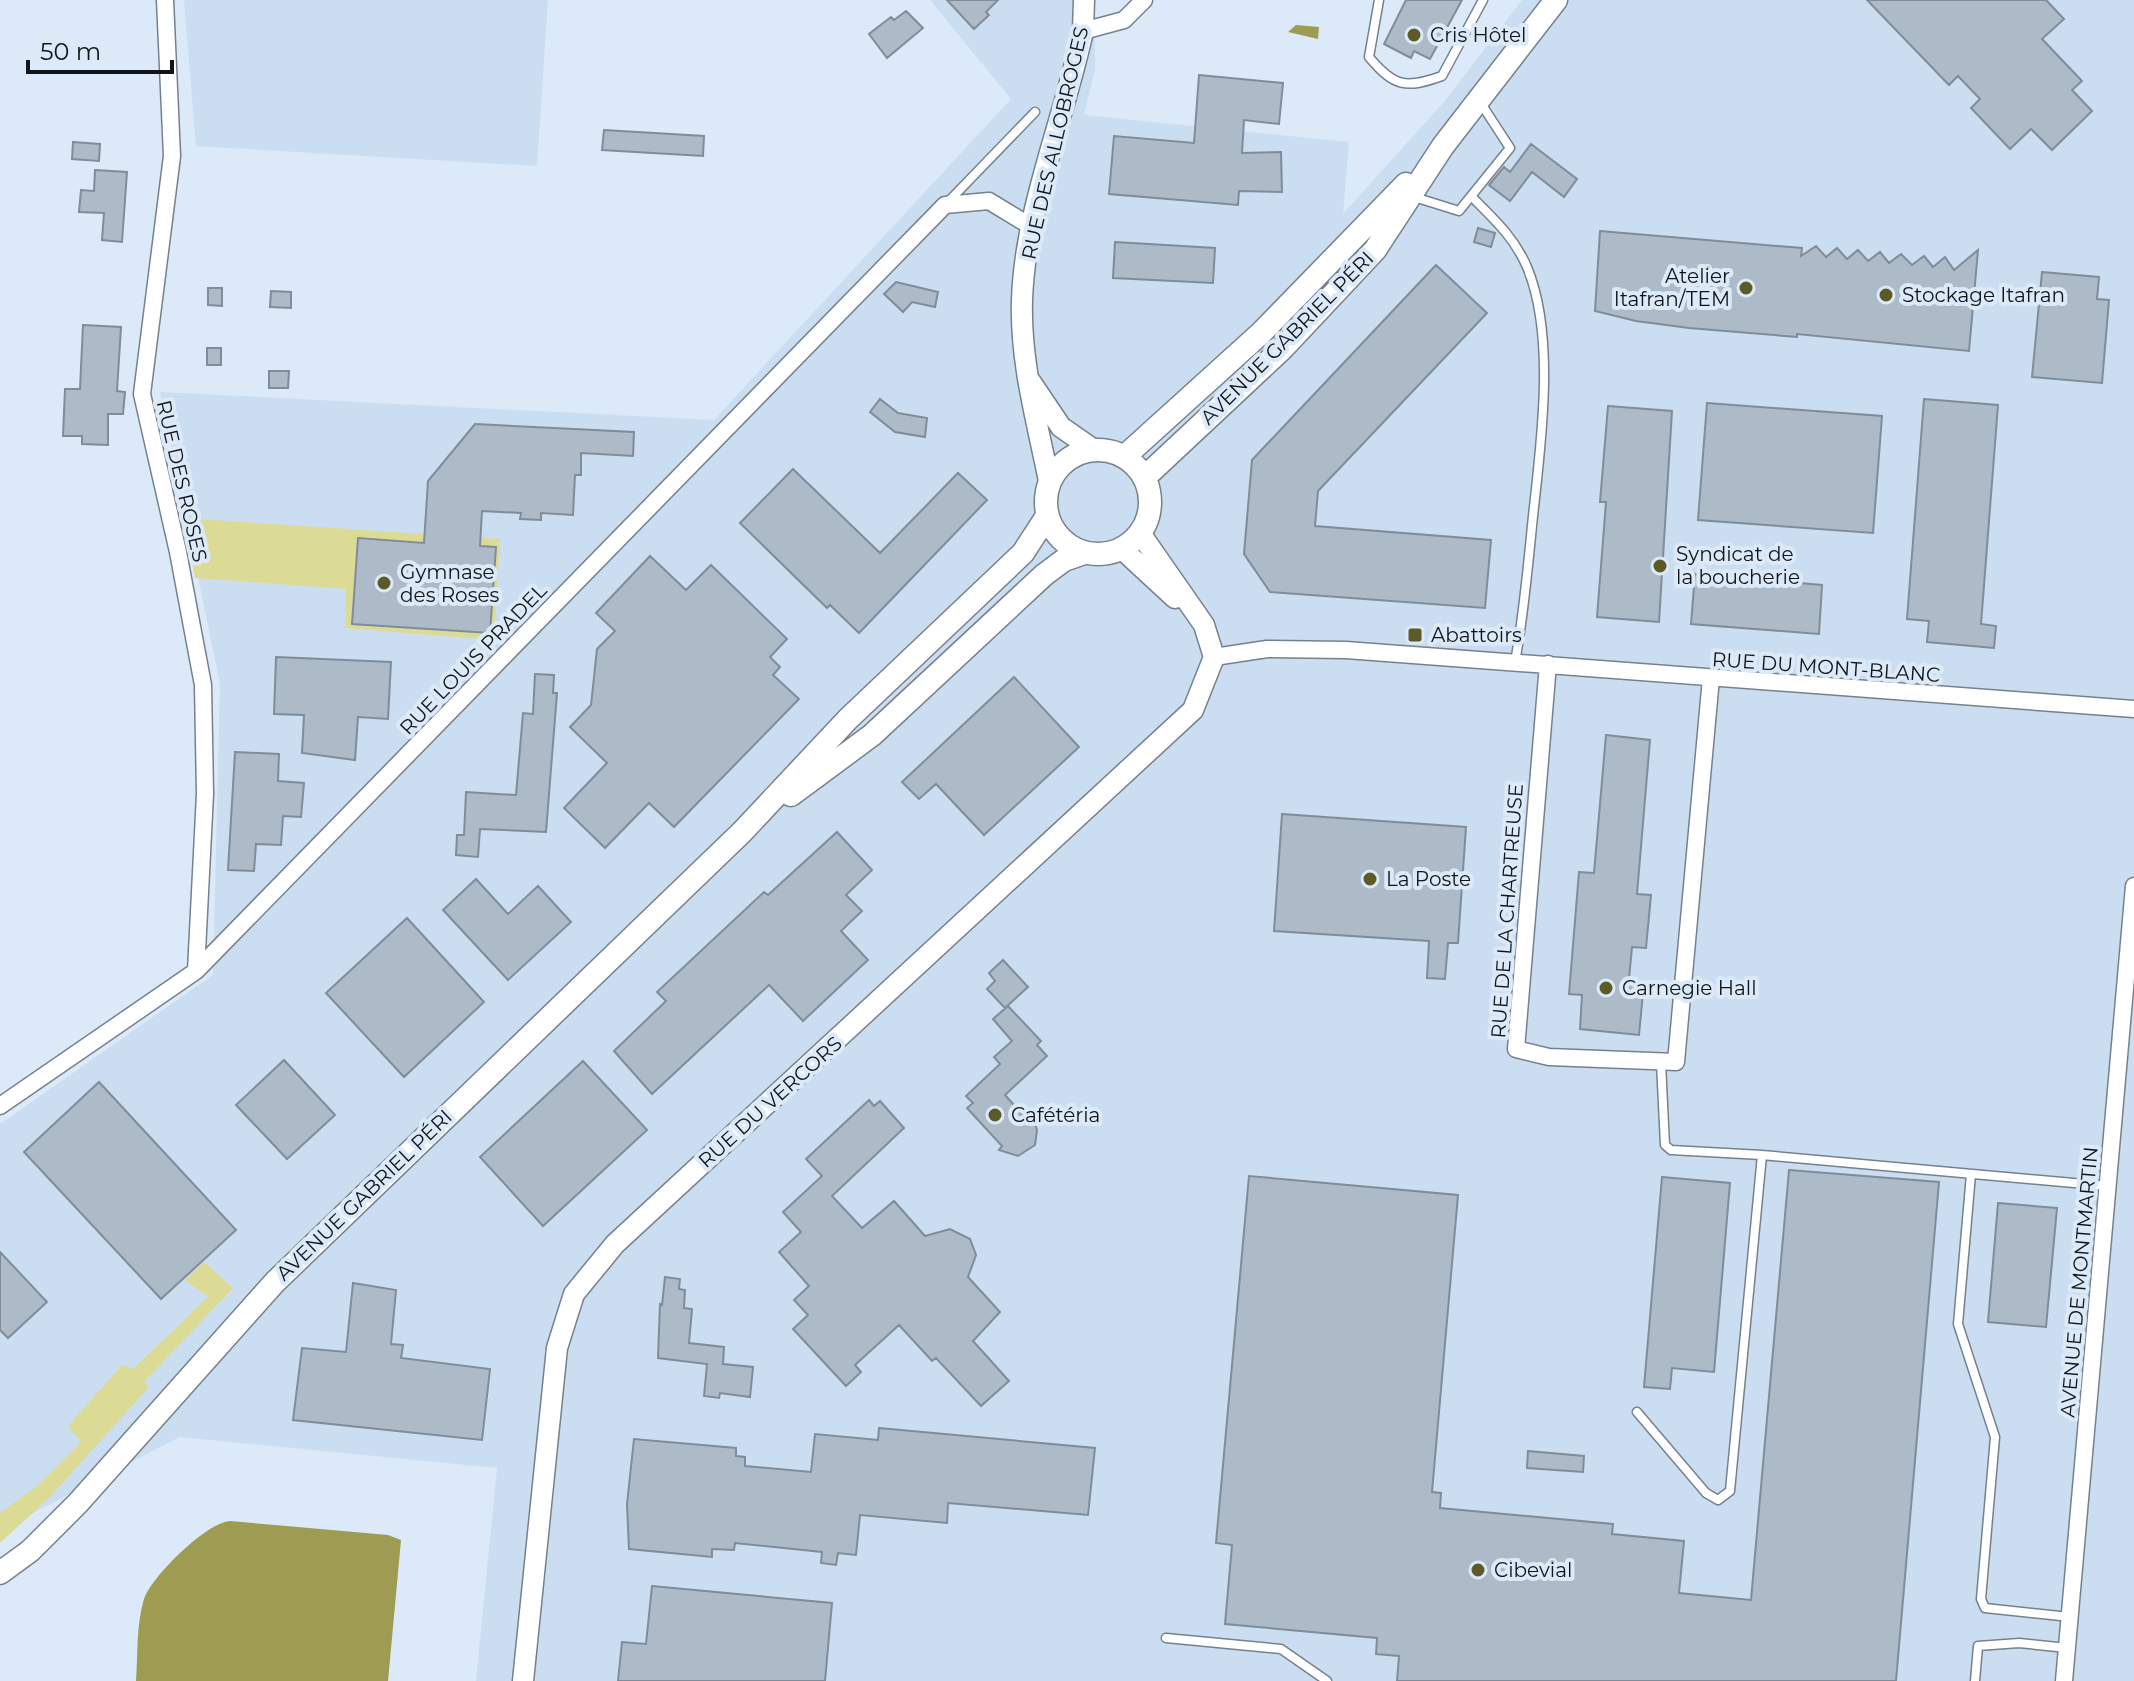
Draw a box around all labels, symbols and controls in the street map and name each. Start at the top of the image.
place label: Cris Hôtel [1430,23,1526,47]
scale bar [28,24,172,74]
street label: RUE DES ALLOBROGES [1017,24,1093,262]
marker: Cris Hôtel [1405,26,1423,44]
text: 50 m [40,37,101,66]
street label: AVENUE GABRIEL PÉRI [1195,246,1379,430]
place label: Atelier Itafran/TEM [1614,264,1730,311]
marker: Atelier Itafran/TEM [1737,279,1755,297]
place label: Stockage Itafran [1902,283,2065,307]
marker: Stockage Itafran [1877,286,1895,304]
street label: RUE DES ROSES [152,398,212,564]
place label: Syndicat de la boucherie [1676,542,1800,589]
marker: Syndicat de la boucherie [1651,557,1669,575]
place label: Gymnase des Roses [400,560,499,607]
marker: Gymnase des Roses [375,574,393,592]
street label: RUE LOUIS PRADEL [394,578,552,740]
place label: Abattoirs [1431,623,1522,647]
marker: Abattoirs [1406,626,1424,644]
street label: RUE DU MONT-BLANC [1711,647,1941,687]
street label: RUE DE LA CHARTREUSE [1486,783,1528,1039]
place label: La Poste [1386,867,1471,891]
marker: La Poste [1361,870,1379,888]
place label: Carnegie Hall [1622,976,1757,1000]
marker: Carnegie Hall [1597,979,1615,997]
street label: RUE DU VERCORS [693,1031,847,1173]
place label: Cafétéria [1011,1103,1100,1127]
street label: AVENUE GABRIEL PÉRI [271,1105,457,1285]
marker: Cafétéria [986,1106,1004,1124]
street label: AVENUE DE MONTMARTIN [2055,1146,2103,1418]
place label: Cibevial [1494,1558,1572,1582]
marker: Cibevial [1469,1561,1487,1579]

